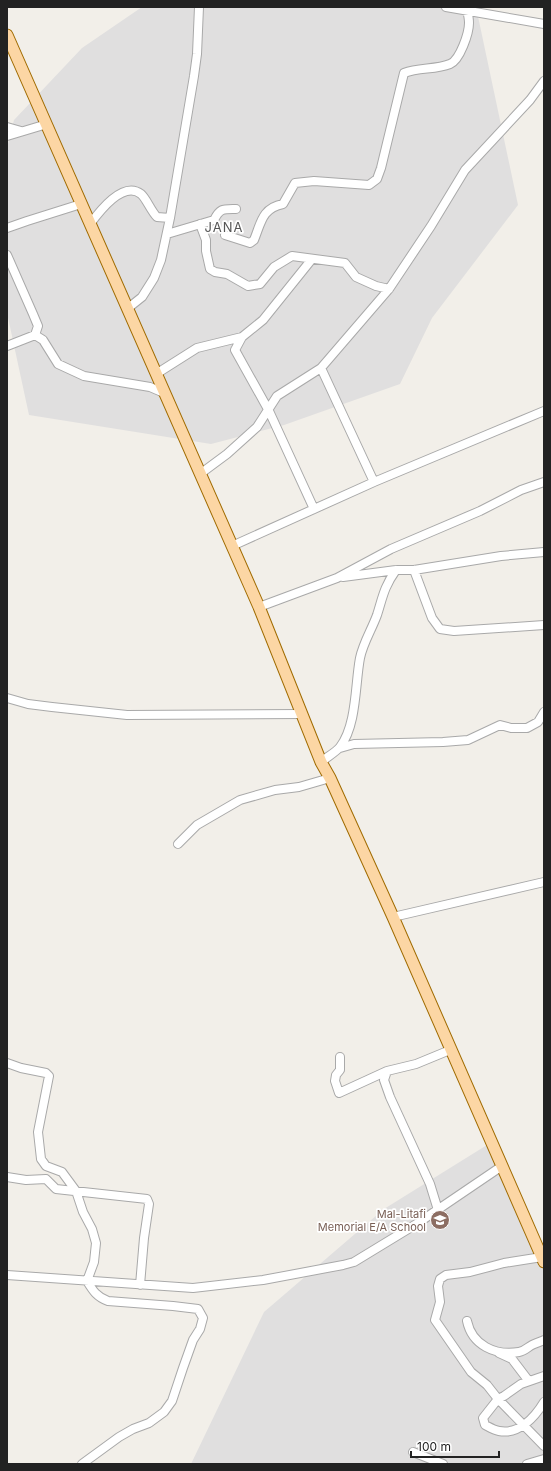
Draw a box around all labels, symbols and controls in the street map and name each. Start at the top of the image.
district label: JANA [205,219,243,235]
place label: Mal-Litafi Memorial E/A School [318,1207,426,1234]
school or university icon: Mal-Litafi Memorial E/A School [429,1209,451,1231]
scale bar [411,1433,499,1459]
text: 100 m [417,1439,451,1454]

